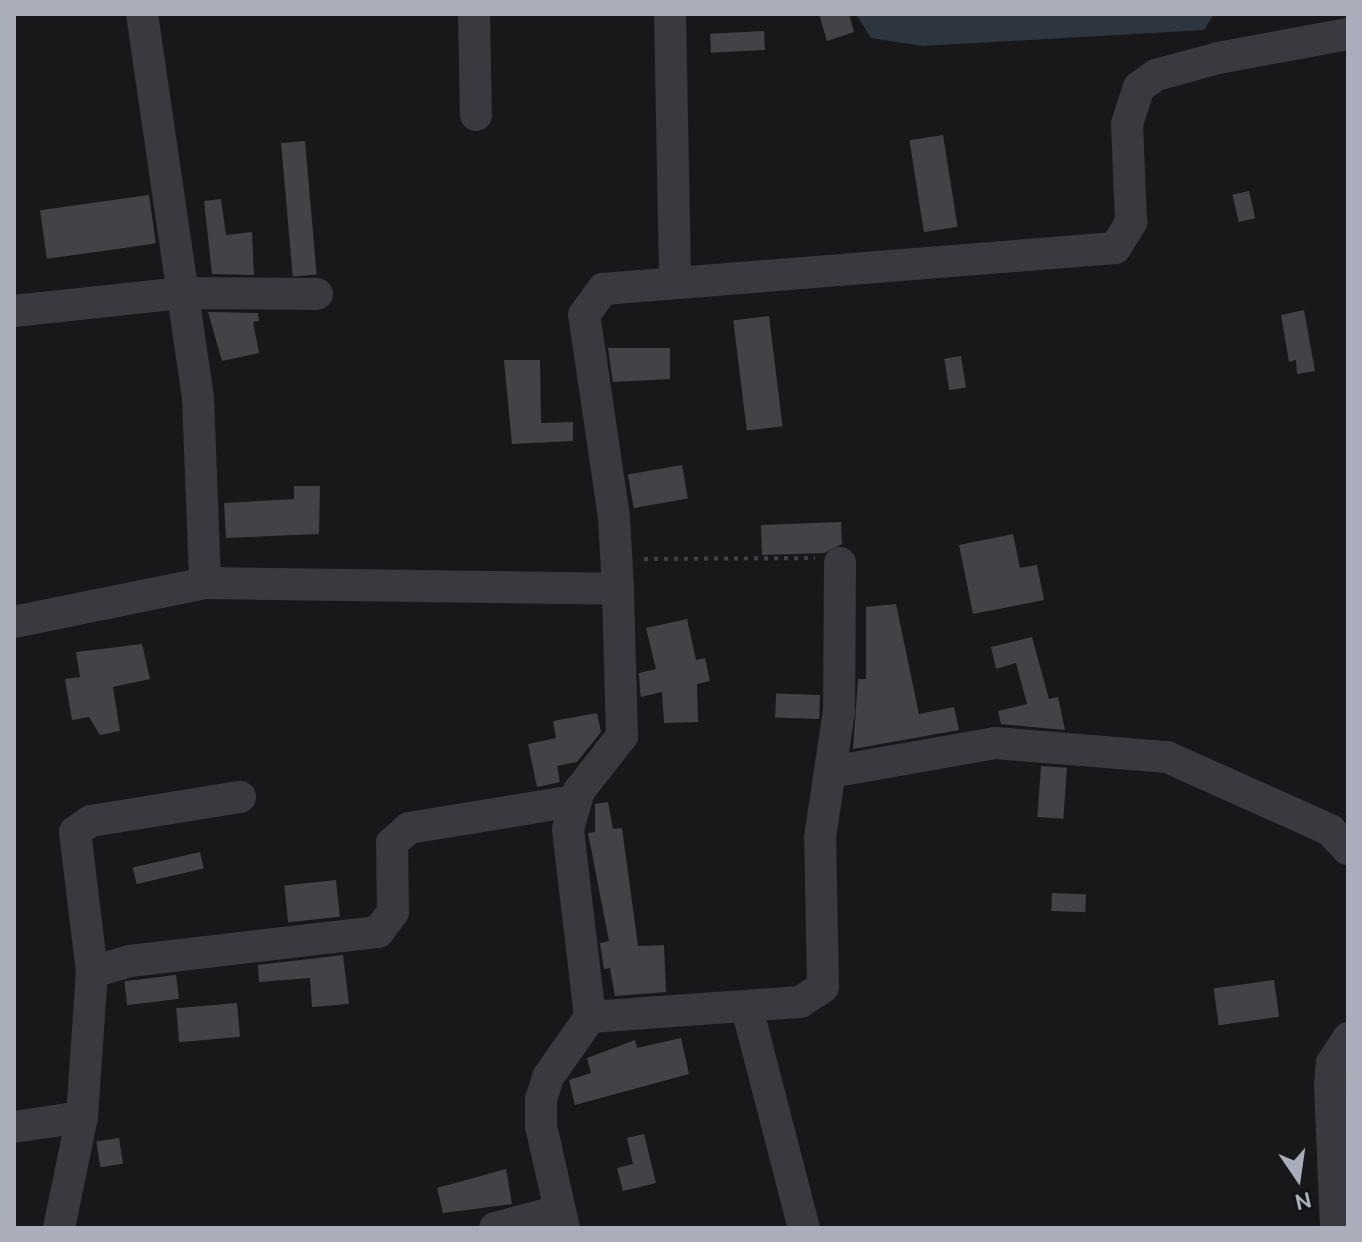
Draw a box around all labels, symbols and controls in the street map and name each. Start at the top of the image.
north arrow [1258,1138,1338,1218]
text: N [1293,1188,1314,1216]

